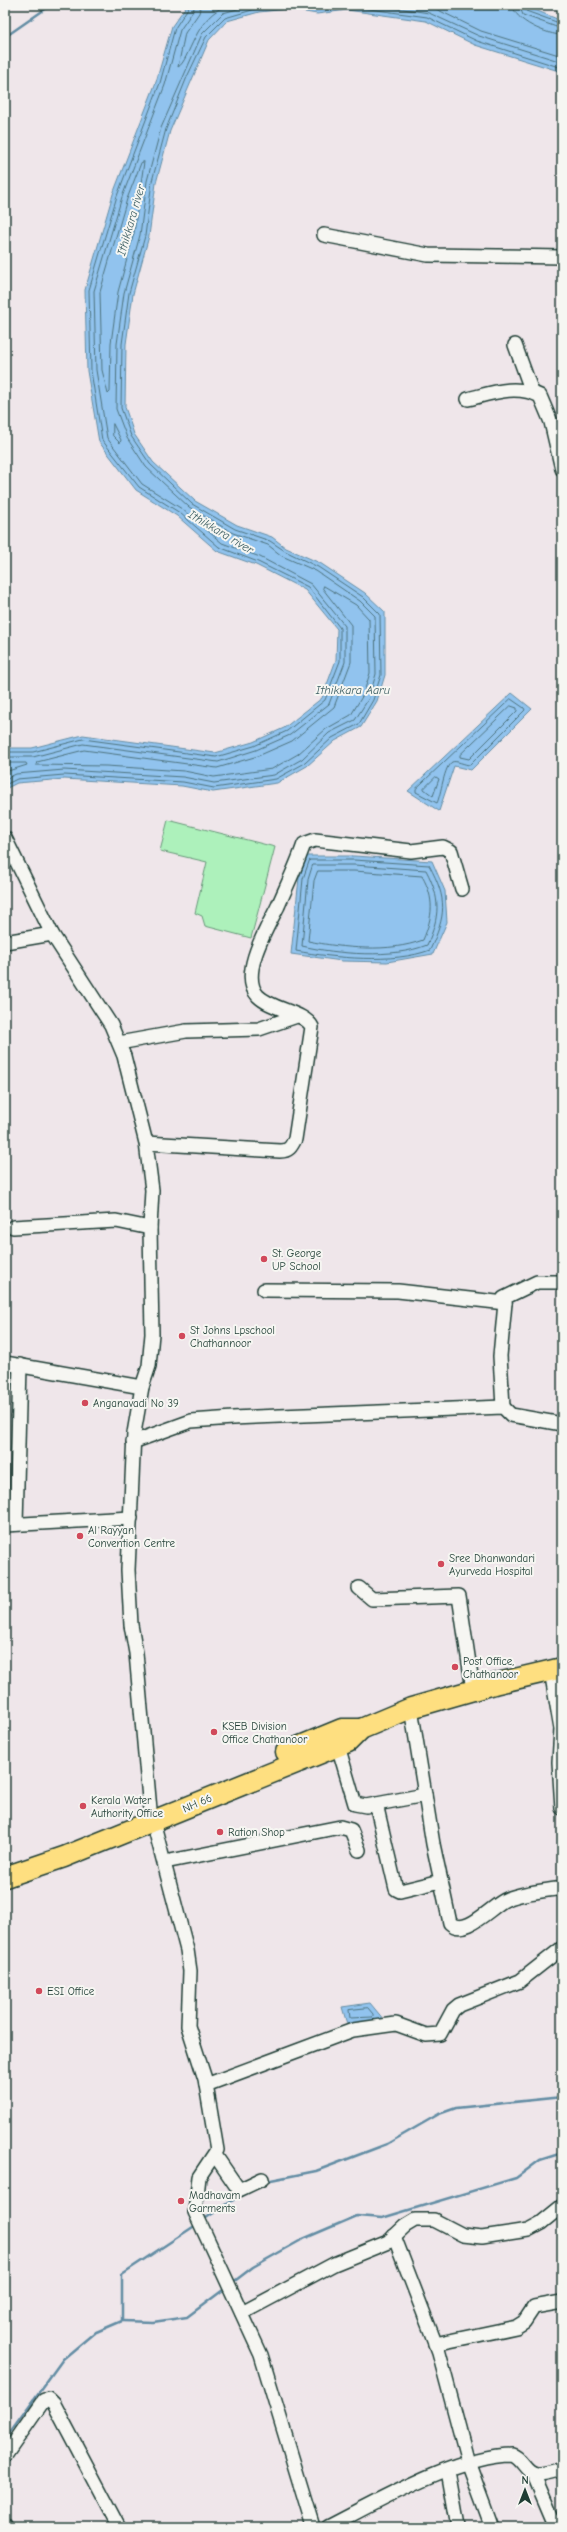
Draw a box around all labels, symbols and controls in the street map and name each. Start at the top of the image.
water label: Ithikkara river [114,182,148,258]
water label: Ithikkara river [185,507,257,558]
water label: Ithikkara Aaru [315,683,390,697]
place label: St. George UP School [272,1247,322,1273]
marker: St. George UP School [259,1254,269,1264]
place label: St Johns Lpschool Chathannoor [190,1324,275,1350]
marker: St Johns Lpschool Chathannoor [177,1331,187,1341]
place label: Anganavadi No 39 [93,1397,179,1410]
marker: Anganavadi No 39 [80,1398,90,1408]
place label: Al Rayyan Convention Centre [88,1524,175,1550]
marker: Al Rayyan Convention Centre [75,1531,85,1541]
place label: Sree Dhanwandari Ayurveda Hospital [449,1552,535,1578]
marker: Sree Dhanwandari Ayurveda Hospital [436,1559,446,1569]
place label: Post Office, Chathanoor [463,1655,519,1681]
marker: Post Office, Chathanoor [450,1662,460,1672]
place label: KSEB Division Office Chathanoor [222,1720,308,1746]
marker: KSEB Division Office Chathanoor [209,1727,219,1737]
street label: NH 66 [180,1791,214,1815]
place label: Kerala Water Authority Office [91,1794,163,1820]
marker: Kerala Water Authority Office [78,1801,88,1811]
place label: Ration Shop [228,1826,285,1839]
marker: Ration Shop [215,1827,225,1837]
place label: ESI Office [47,1985,95,1998]
marker: ESI Office [34,1986,44,1996]
place label: Madhavam Garments [189,2189,240,2215]
marker: Madhavam Garments [176,2196,186,2206]
north arrow [505,2470,545,2510]
text: N [521,2474,529,2487]

